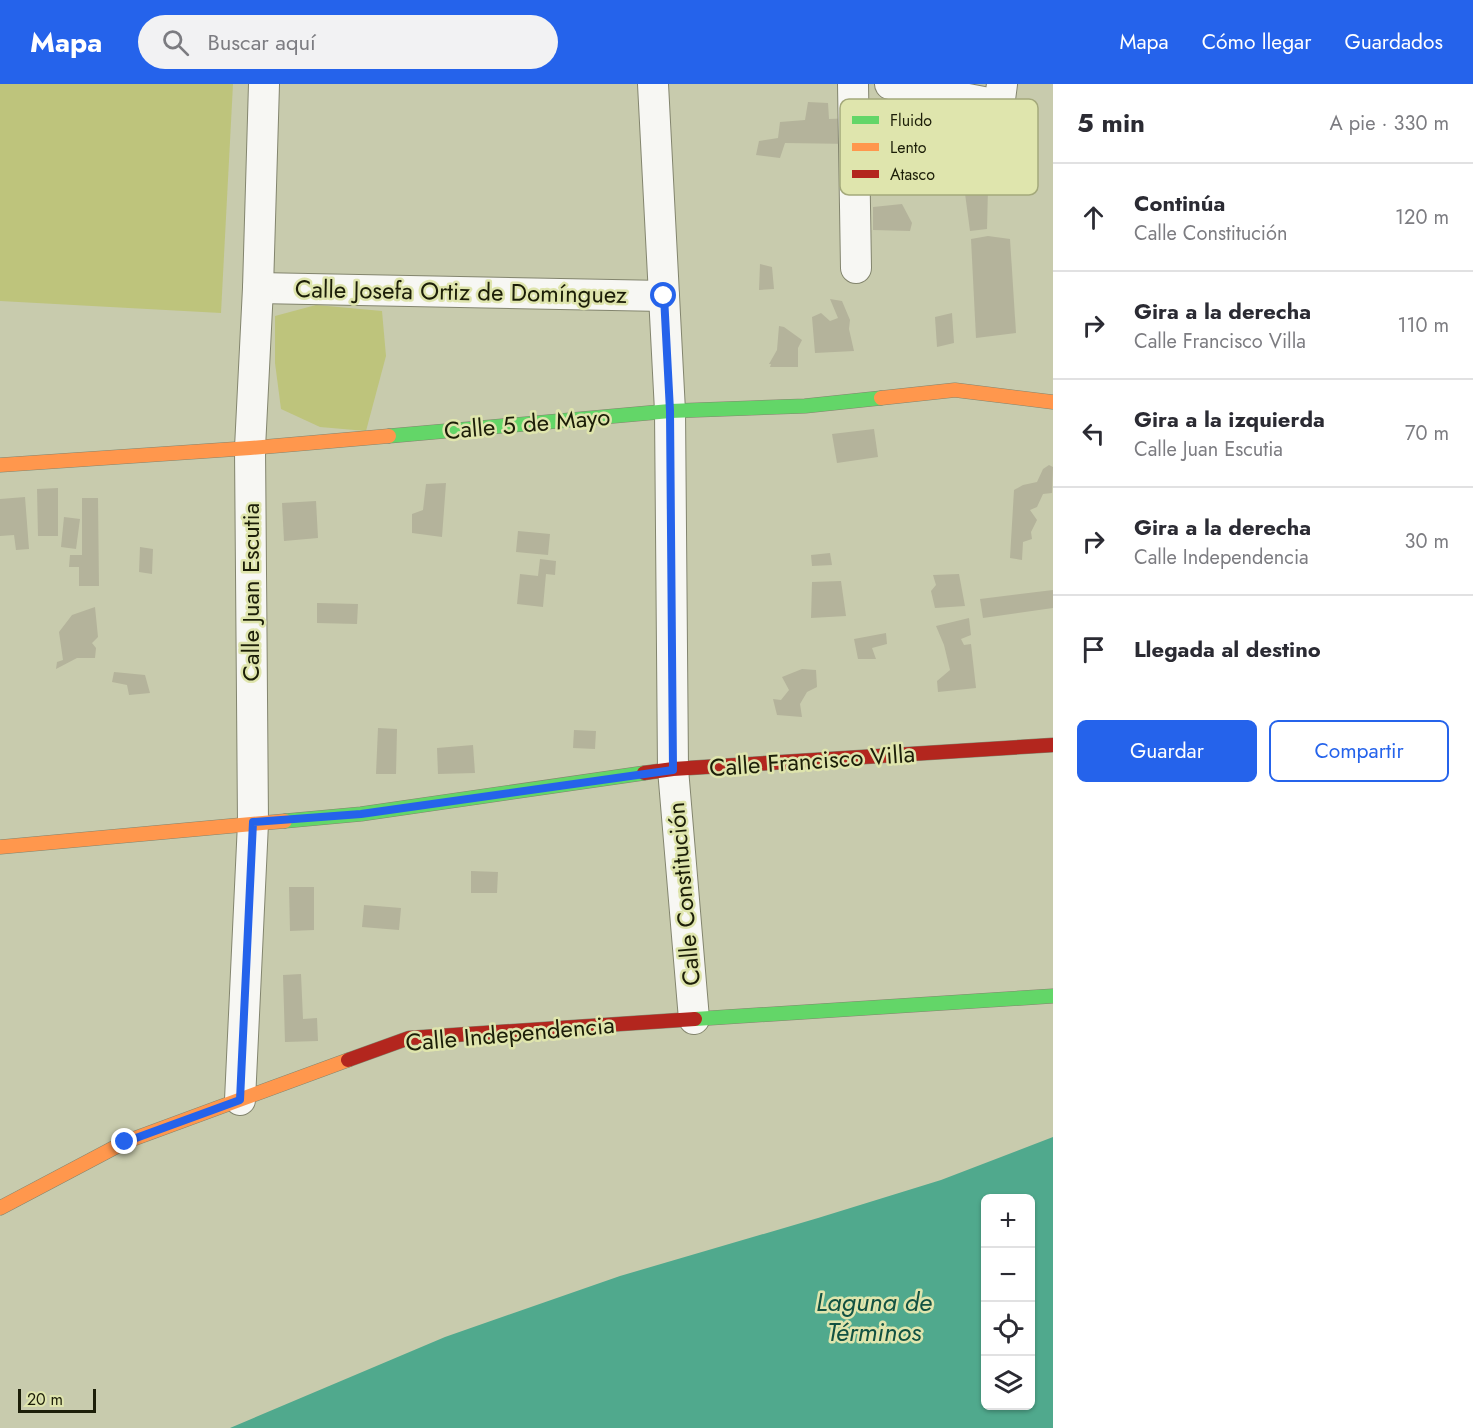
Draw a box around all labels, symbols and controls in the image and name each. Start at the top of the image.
search box [138,15,558,69]
text: Mapa [30,22,102,63]
icon: search [159,26,192,59]
text: Buscar aquí [207,26,316,58]
text: Mapa [1119,27,1169,57]
text: Cómo llegar [1202,27,1311,57]
text: Guardados [1344,27,1443,57]
legend [840,99,1038,195]
text: 5 min [1077,104,1145,142]
text: Fluido [890,109,932,132]
text: A pie · 330 m [1329,109,1449,138]
text: Lento [890,136,927,159]
text: Atasco [890,163,935,186]
text: Continúa [1134,187,1225,219]
icon: ahead [1077,201,1110,234]
text: 120 m [1395,203,1449,232]
text: Calle Constitución [1134,219,1287,248]
street label: Calle Josefa Ortiz de Domínguez [295,271,627,312]
route start [650,282,676,308]
text: Gira a la derecha [1134,295,1311,327]
icon: right [1077,309,1110,342]
text: 110 m [1397,311,1449,340]
text: Calle Francisco Villa [1134,327,1306,356]
street label: Calle 5 de Mayo [442,399,612,448]
text: Gira a la izquierda [1134,403,1325,435]
icon: left [1077,417,1110,450]
text: 70 m [1405,419,1449,448]
text: Calle Juan Escutia [1134,435,1283,464]
street label: Calle Juan Escutia [233,503,268,681]
text: Gira a la derecha [1134,511,1311,543]
icon: right [1077,525,1110,558]
text: 30 m [1404,527,1449,556]
text: Calle Independencia [1134,543,1309,572]
icon: arrive [1077,633,1110,666]
text: Llegada al destino [1134,633,1321,665]
button: Guardar [1077,720,1257,782]
button: Compartir [1269,720,1449,782]
street label: Calle Francisco Villa [708,736,916,785]
street label: Calle Constitución [658,801,709,987]
street label: Calle Independencia [404,1007,616,1060]
route end [111,1128,137,1154]
map controls [981,1194,1035,1410]
button: + [981,1194,1035,1248]
button: − [981,1248,1035,1302]
water label: Laguna de Términos [816,1283,932,1351]
button: locate [981,1302,1035,1356]
button: layers [981,1356,1035,1410]
scale bar [18,1386,96,1414]
text: 20 m [27,1388,63,1411]

